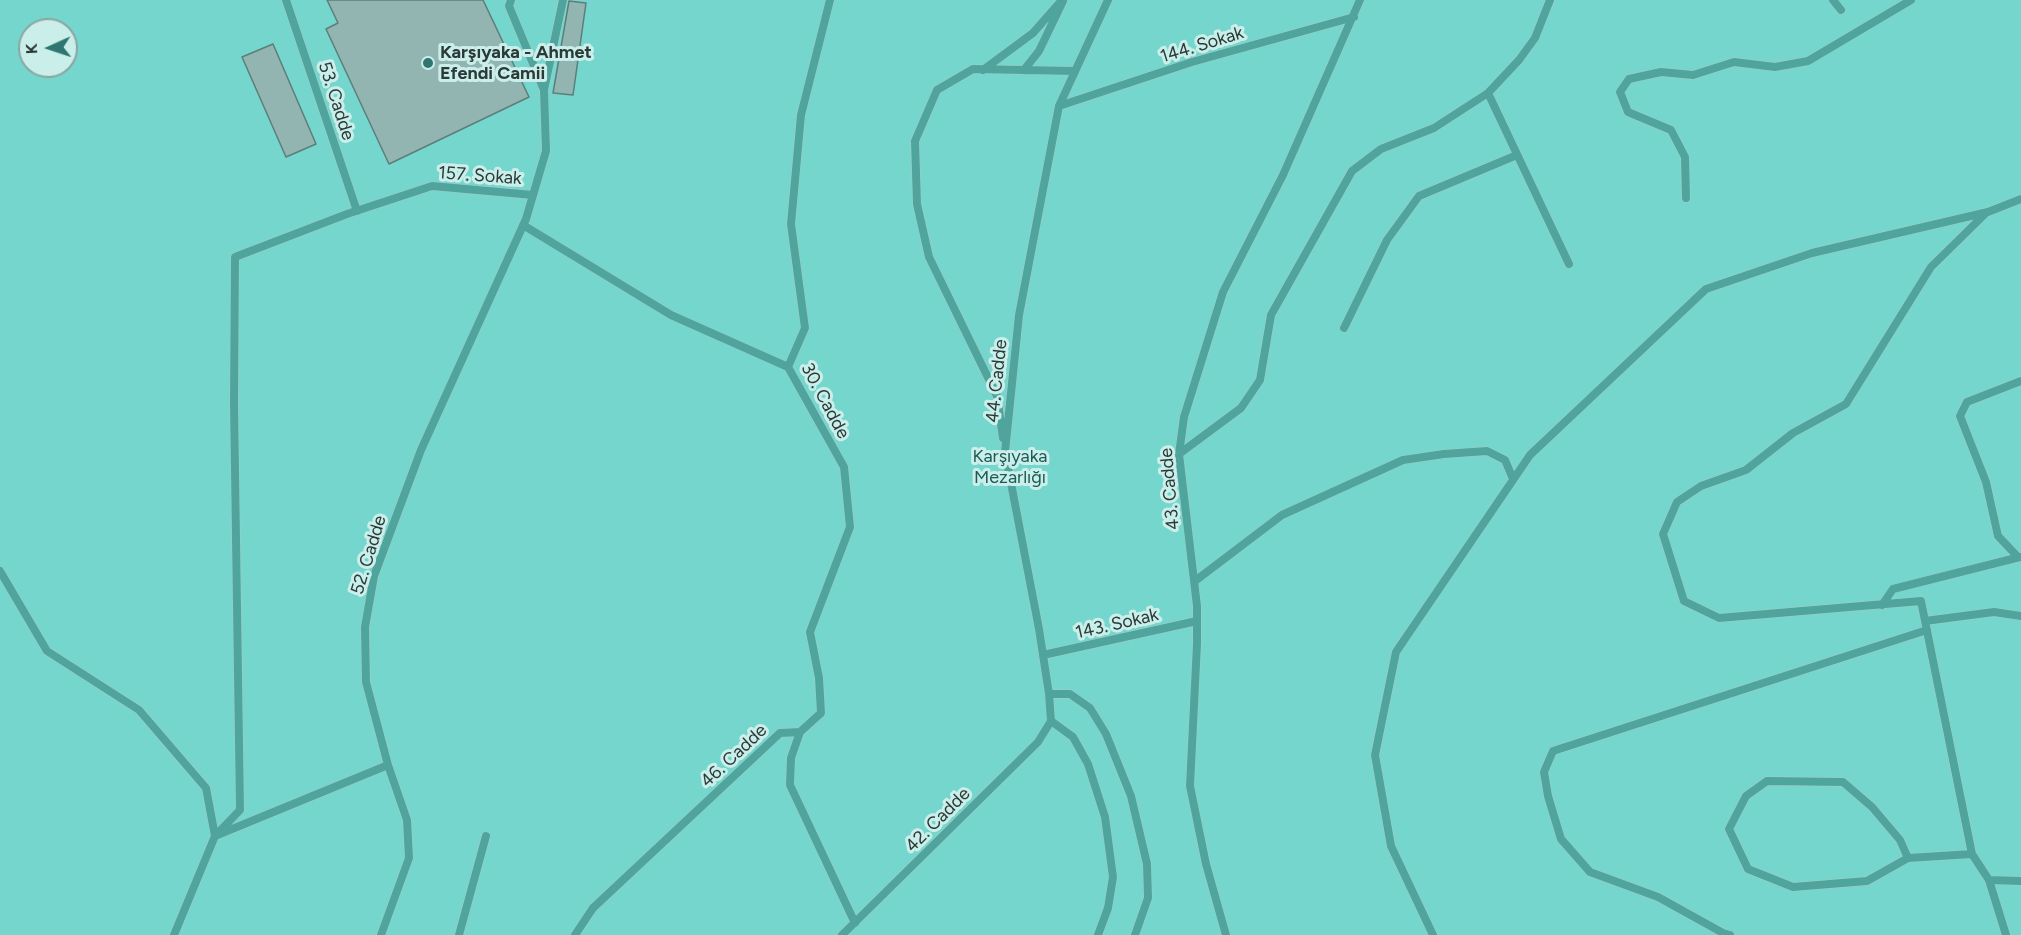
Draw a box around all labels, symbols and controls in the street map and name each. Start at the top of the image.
north arrow [18,18,78,78]
street label: 144. Sokak [1158,22,1246,68]
place label: Karşıyaka - Ahmet Efendi Camii [440,42,592,84]
text: K [22,43,41,55]
marker: Karşıyaka - Ahmet Efendi Camii [421,56,435,70]
street label: 53. Cadde [313,59,359,143]
street label: 157. Sokak [438,162,522,190]
street label: 44. Cadde [982,338,1012,424]
street label: 30. Cadde [796,359,854,443]
park label: Karşıyaka Mezarlığı [973,446,1047,488]
street label: 43. Cadde [1156,447,1184,531]
street label: 52. Cadde [347,513,391,597]
street label: 143. Sokak [1073,604,1161,644]
street label: 46. Cadde [696,720,772,792]
street label: 42. Cadde [901,783,975,857]

